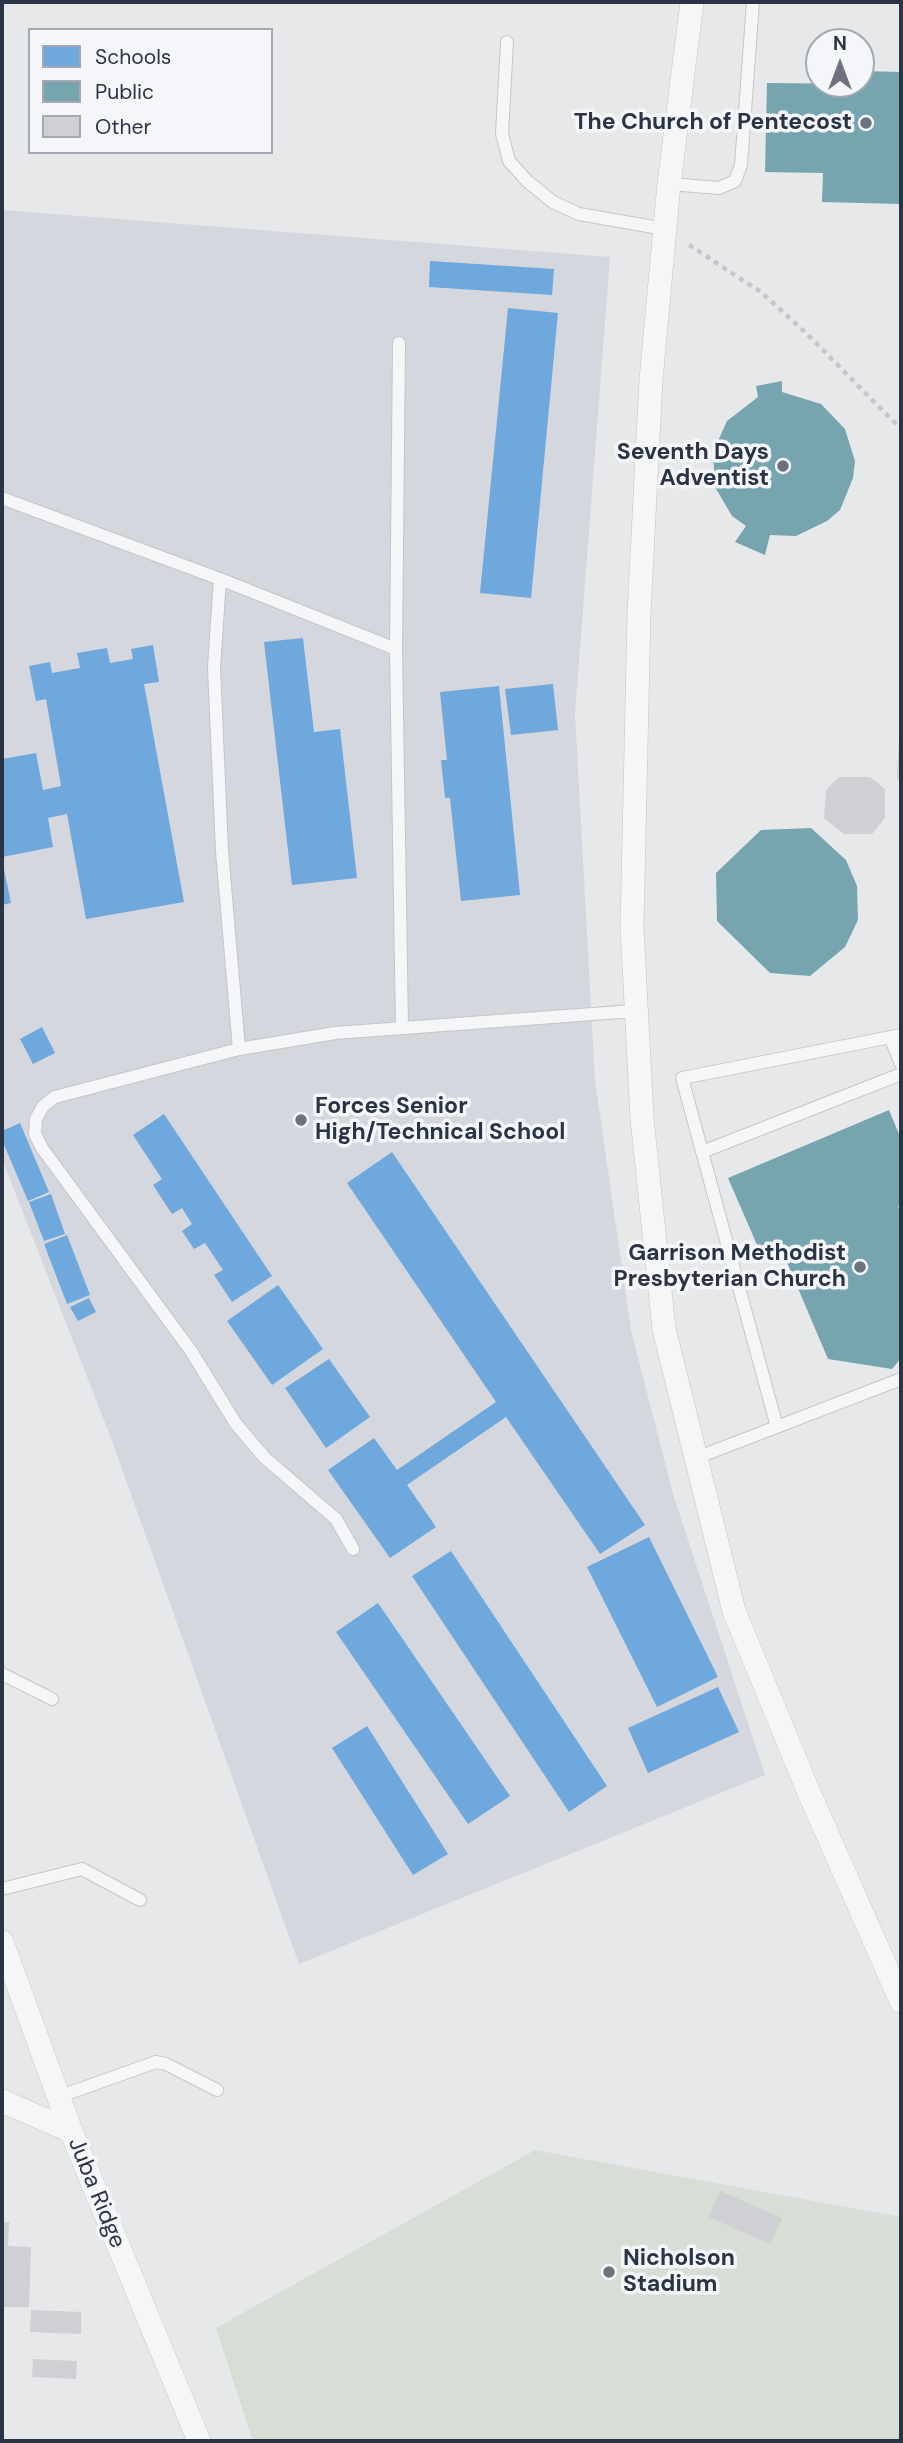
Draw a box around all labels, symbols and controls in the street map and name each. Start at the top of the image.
legend [28,28,273,154]
north arrow [805,28,875,98]
text: N [833,31,847,56]
text: Schools [95,43,171,71]
text: Public [95,78,154,106]
place label: The Church of Pentecost [574,109,852,137]
text: Other [95,113,151,141]
marker: The Church of Pentecost [858,115,874,131]
place label: Seventh Days Adventist [617,439,769,493]
marker: Seventh Days Adventist [775,458,791,474]
place label: Forces Senior High/Technical School [315,1093,565,1147]
marker: Forces Senior High/Technical School [293,1112,309,1128]
place label: Garrison Methodist Presbyterian Church [614,1240,846,1294]
marker: Garrison Methodist Presbyterian Church [852,1259,868,1275]
street label: Juba Ridge [61,2134,131,2252]
place label: Nicholson Stadium [623,2245,735,2299]
marker: Nicholson Stadium [601,2264,617,2280]

